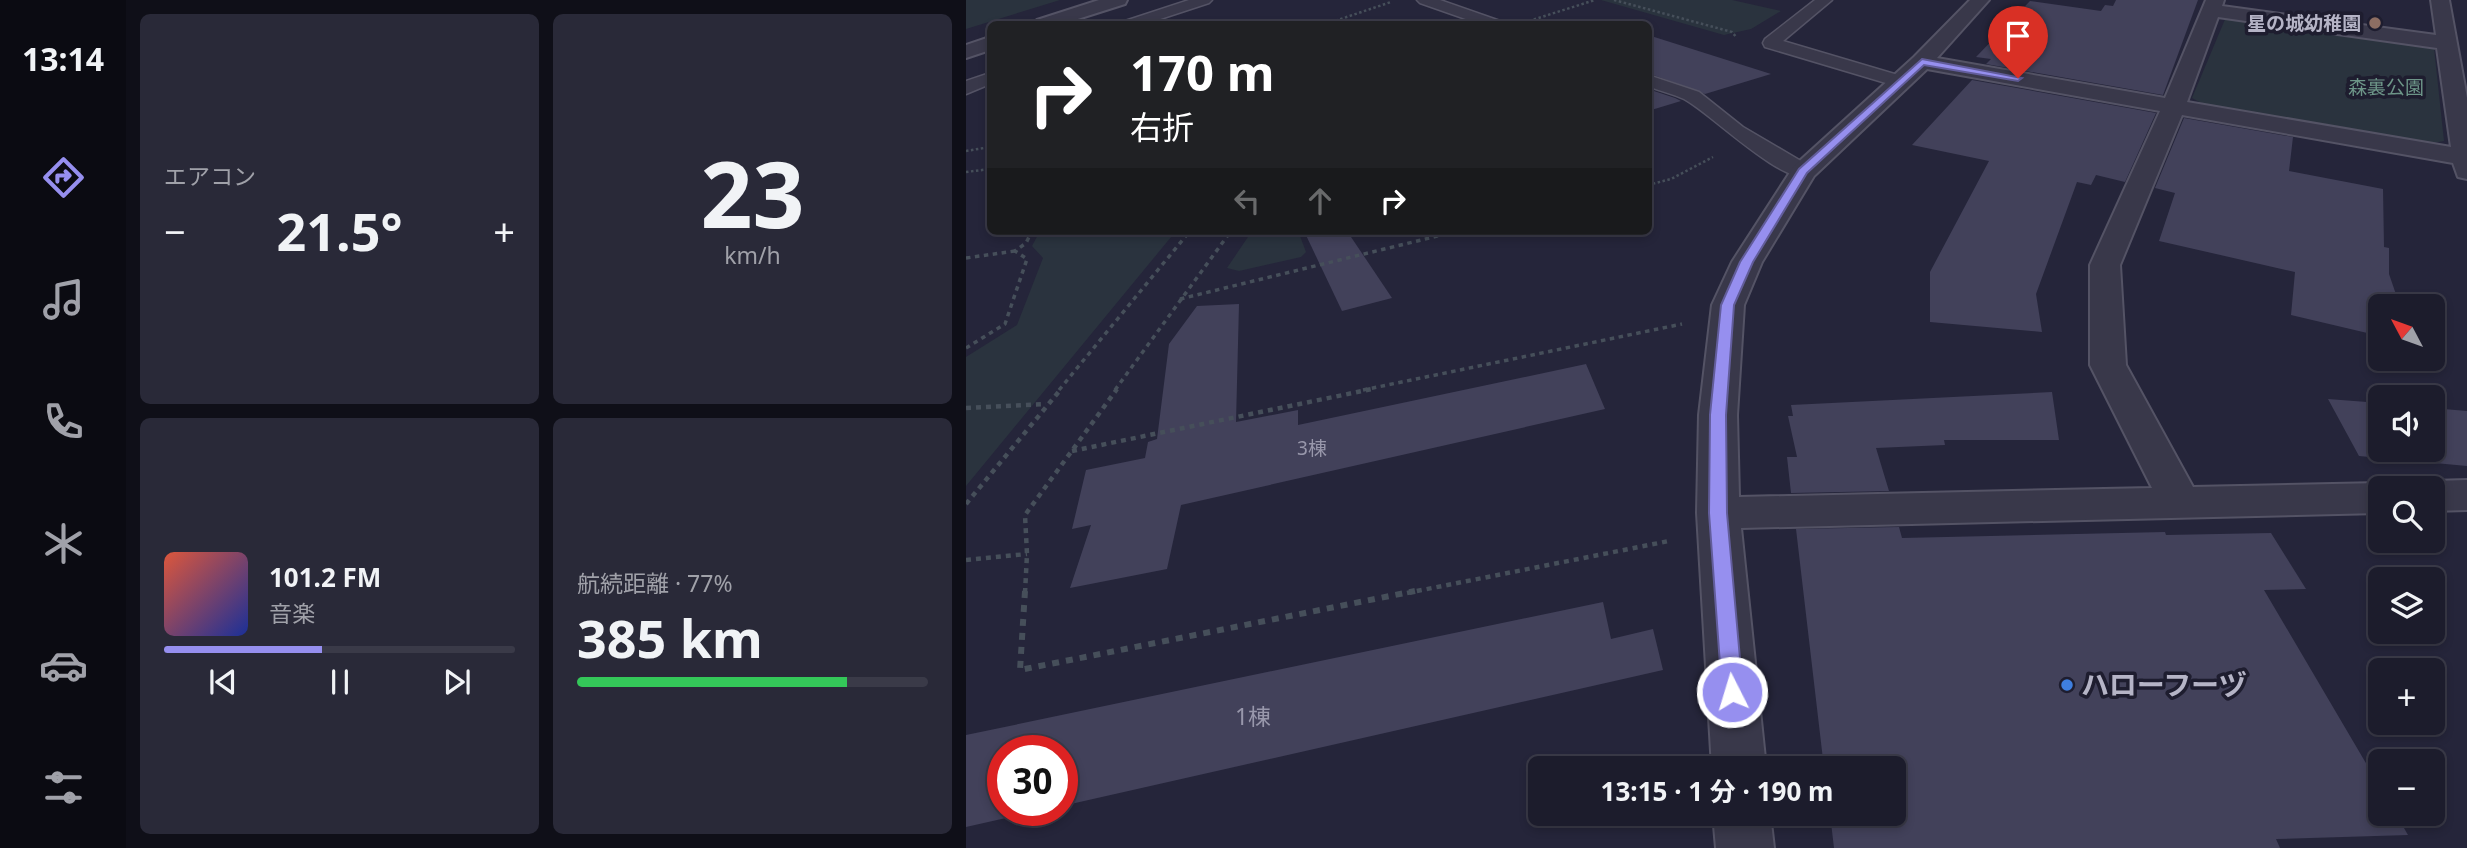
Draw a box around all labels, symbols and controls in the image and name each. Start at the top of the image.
pin [1988,6,2048,78]
place label: 星の城幼稚園 [2247,10,2361,36]
marker: 星の城幼稚園 [2367,15,2383,31]
icon: arrive [1999,17,2037,55]
text: 13:14 [22,37,104,80]
text: 170 m [1130,39,1275,105]
icon: right [1015,49,1106,140]
park label: 森裏公園 [2348,74,2424,100]
text: 右折 [1130,105,1194,148]
text: 23 [700,131,805,255]
icon: directions [39,153,88,202]
text: エアコン [164,160,256,192]
icon: left [1228,182,1266,220]
icon: ahead [1301,182,1339,220]
icon: right [1374,182,1412,220]
text: 21.5° [277,195,402,266]
text: − [164,205,186,257]
text: + [493,205,515,257]
text: km/h [724,239,781,271]
icon: music [39,275,88,324]
north arrow [2368,294,2445,371]
map controls [2368,294,2445,826]
button: sound [2368,385,2445,462]
icon: phone [39,397,88,446]
house number: 3棟 [1297,435,1327,461]
button: search [2368,476,2445,553]
icon: climate [39,519,88,568]
text: 101.2 FM [269,559,381,595]
text: 航続距離 · 77% [577,567,733,599]
button: layers [2368,567,2445,644]
text: 音楽 [269,597,315,629]
text: 385 km [577,602,763,673]
icon: car [39,641,88,690]
position arrow [1695,655,1769,729]
button: + [2368,658,2445,735]
icon: previous [204,663,242,701]
icon: pause [321,663,359,701]
icon: next [438,663,476,701]
place label: ハローフーヅ [2081,665,2247,703]
marker: ハローフーヅ [2059,677,2075,693]
house number: 1棟 [1235,700,1271,732]
speed limit sign: 30 [987,735,1078,826]
button: − [2368,749,2445,826]
icon: filters [39,763,88,812]
text: 13:15 · 1 分 · 190 m [1601,773,1833,809]

